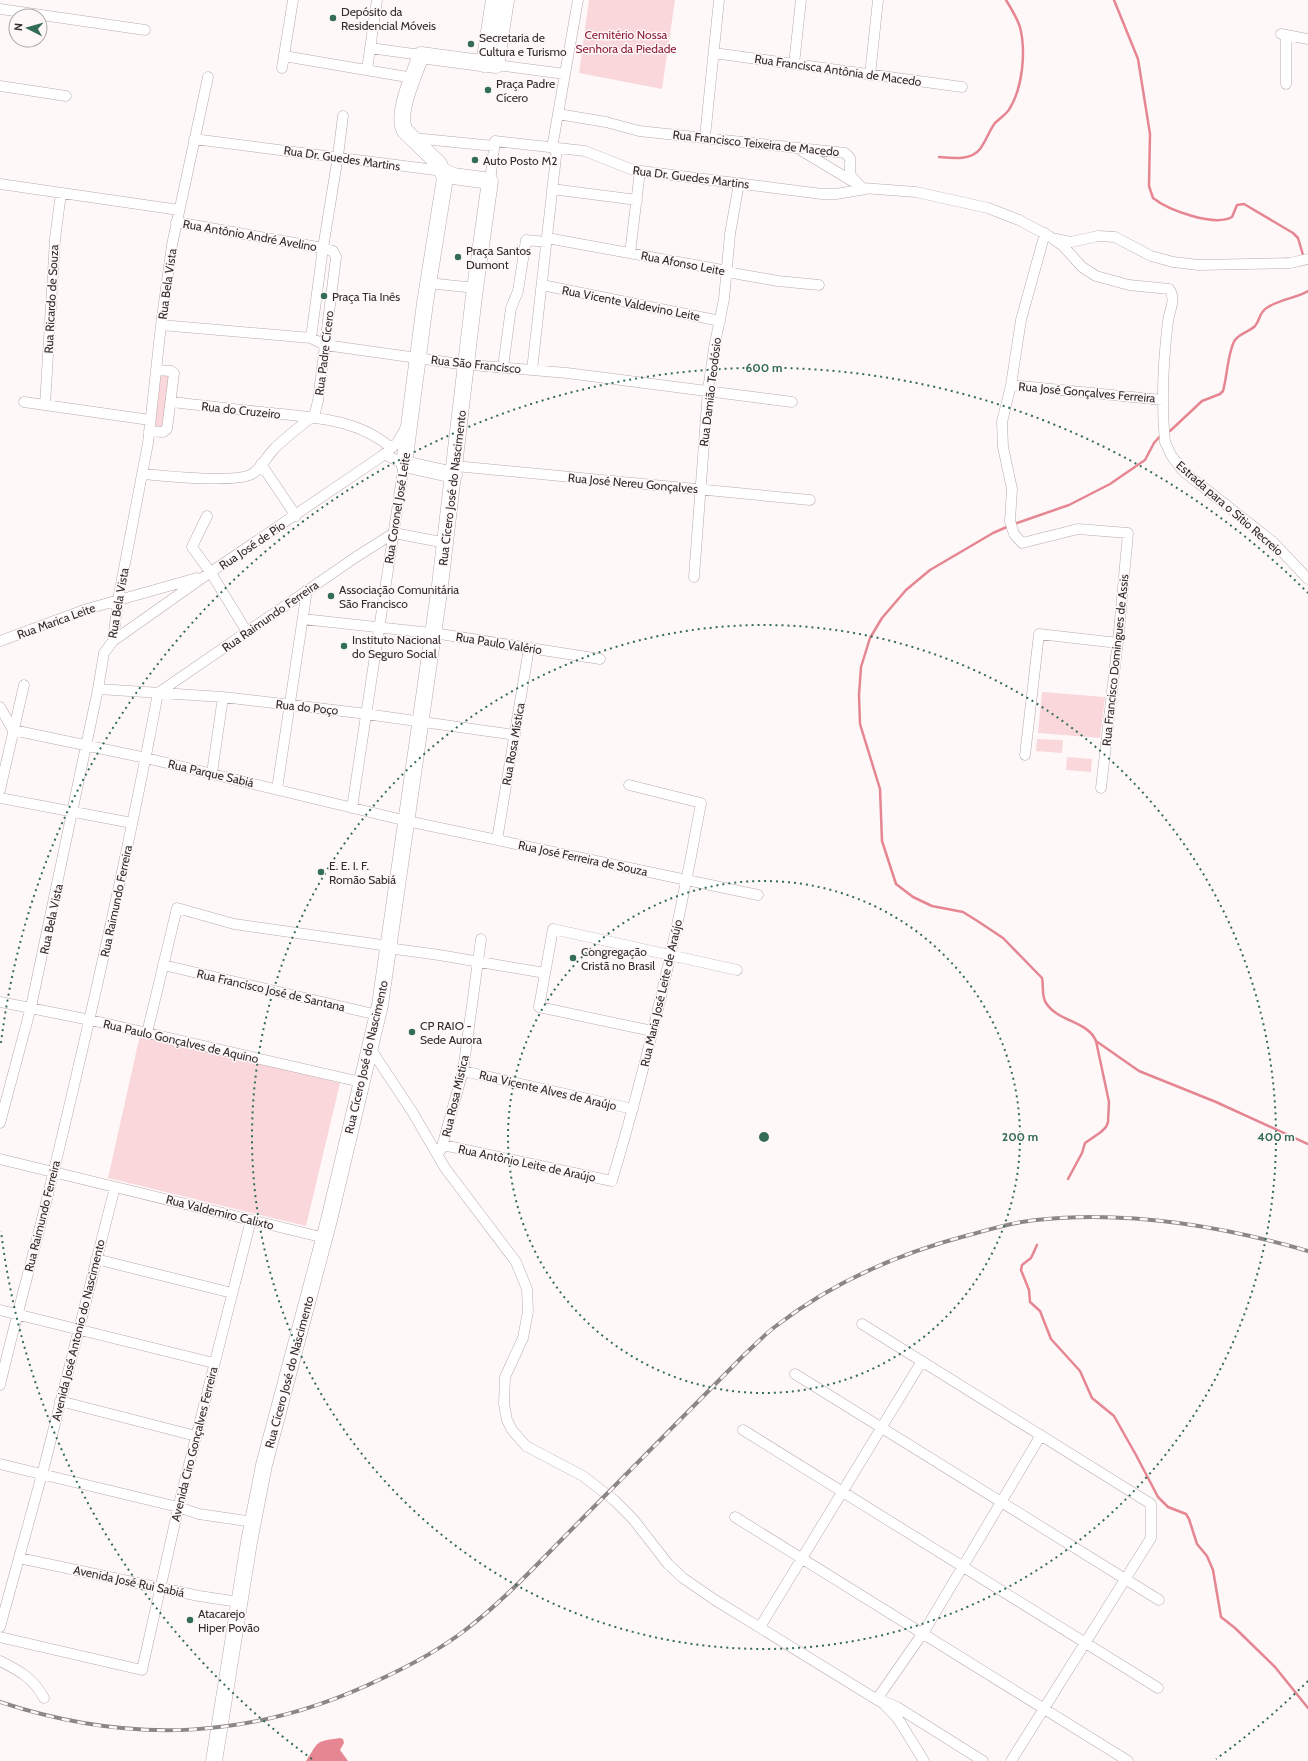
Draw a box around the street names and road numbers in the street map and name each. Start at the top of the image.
street label: Rua Francisca Antônia de Macedo [753,51,923,89]
street label: Rua Francisco Teixeira de Macedo [672,127,840,159]
street label: Rua Dr. Guedes Martins [283,142,401,174]
street label: Rua Dr. Guedes Martins [632,162,750,192]
street label: Rua Antônio André Avelino [182,216,319,254]
street label: Rua Ricardo de Souza [41,244,61,354]
street label: Rua Bela Vista [155,247,179,321]
street label: Rua Afonso Leite [640,248,726,278]
street label: Rua Vicente Valdevino Leite [561,282,701,324]
street label: Rua Padre Cícero [311,309,337,396]
street label: Rua Damião Teodósio [696,336,724,447]
street label: Rua São Francisco [430,352,522,376]
street label: Rua José Gonçalves Ferreira [1018,379,1156,405]
street label: Rua do Cruzeiro [201,398,282,422]
street label: Rua Cícero José do Nascimento [435,409,469,567]
street label: Rua Coronel José Leite [381,451,413,565]
street label: Estrada para o Sítio Recreio [1173,457,1287,559]
street label: Rua José Nereu Gonçalves [567,470,699,496]
street label: Rua José de Pio [216,517,288,573]
street label: Rua Bela Vista [104,566,132,640]
street label: Rua Francisco Domingues de Assis [1099,573,1131,747]
street label: Rua Raimundo Ferreira [219,577,321,655]
street label: Rua Marica Leite [15,600,97,642]
street label: Rua Paulo Valério [455,629,544,657]
street label: Rua do Poço [275,696,340,718]
street label: Rua Rosa Mística [498,701,528,787]
street label: Rua Parque Sabiá [167,756,256,790]
street label: Rua José Ferreira de Souza [517,837,649,879]
street label: Rua Raimundo Ferreira [97,843,135,958]
street label: Rua Bela Vista [36,882,66,956]
street label: Rua Maria José Leite de Araújo [637,918,685,1068]
street label: Rua Francisco José de Santana [195,966,347,1014]
street label: Rua Cícero José do Nascimento [341,979,391,1135]
street label: Rua Paulo Gonçalves de Aquino [102,1016,261,1066]
street label: Rua Rosa Mística [438,1053,472,1139]
street label: Rua Vicente Alves de Araújo [478,1067,619,1113]
street label: Rua Antônio Leite de Araújo [457,1141,598,1185]
street label: Rua Raimundo Ferreira [21,1159,63,1273]
street label: Rua Valdemiro Calixto [164,1191,276,1233]
street label: Avenida José Antonio do Nascimento [48,1237,108,1422]
street label: Rua Cícero José do Nascimento [261,1294,317,1450]
street label: Avenida Ciro Gonçalves Ferreira [168,1365,221,1523]
street label: Avenida José Rui Sabiá [72,1562,186,1600]

